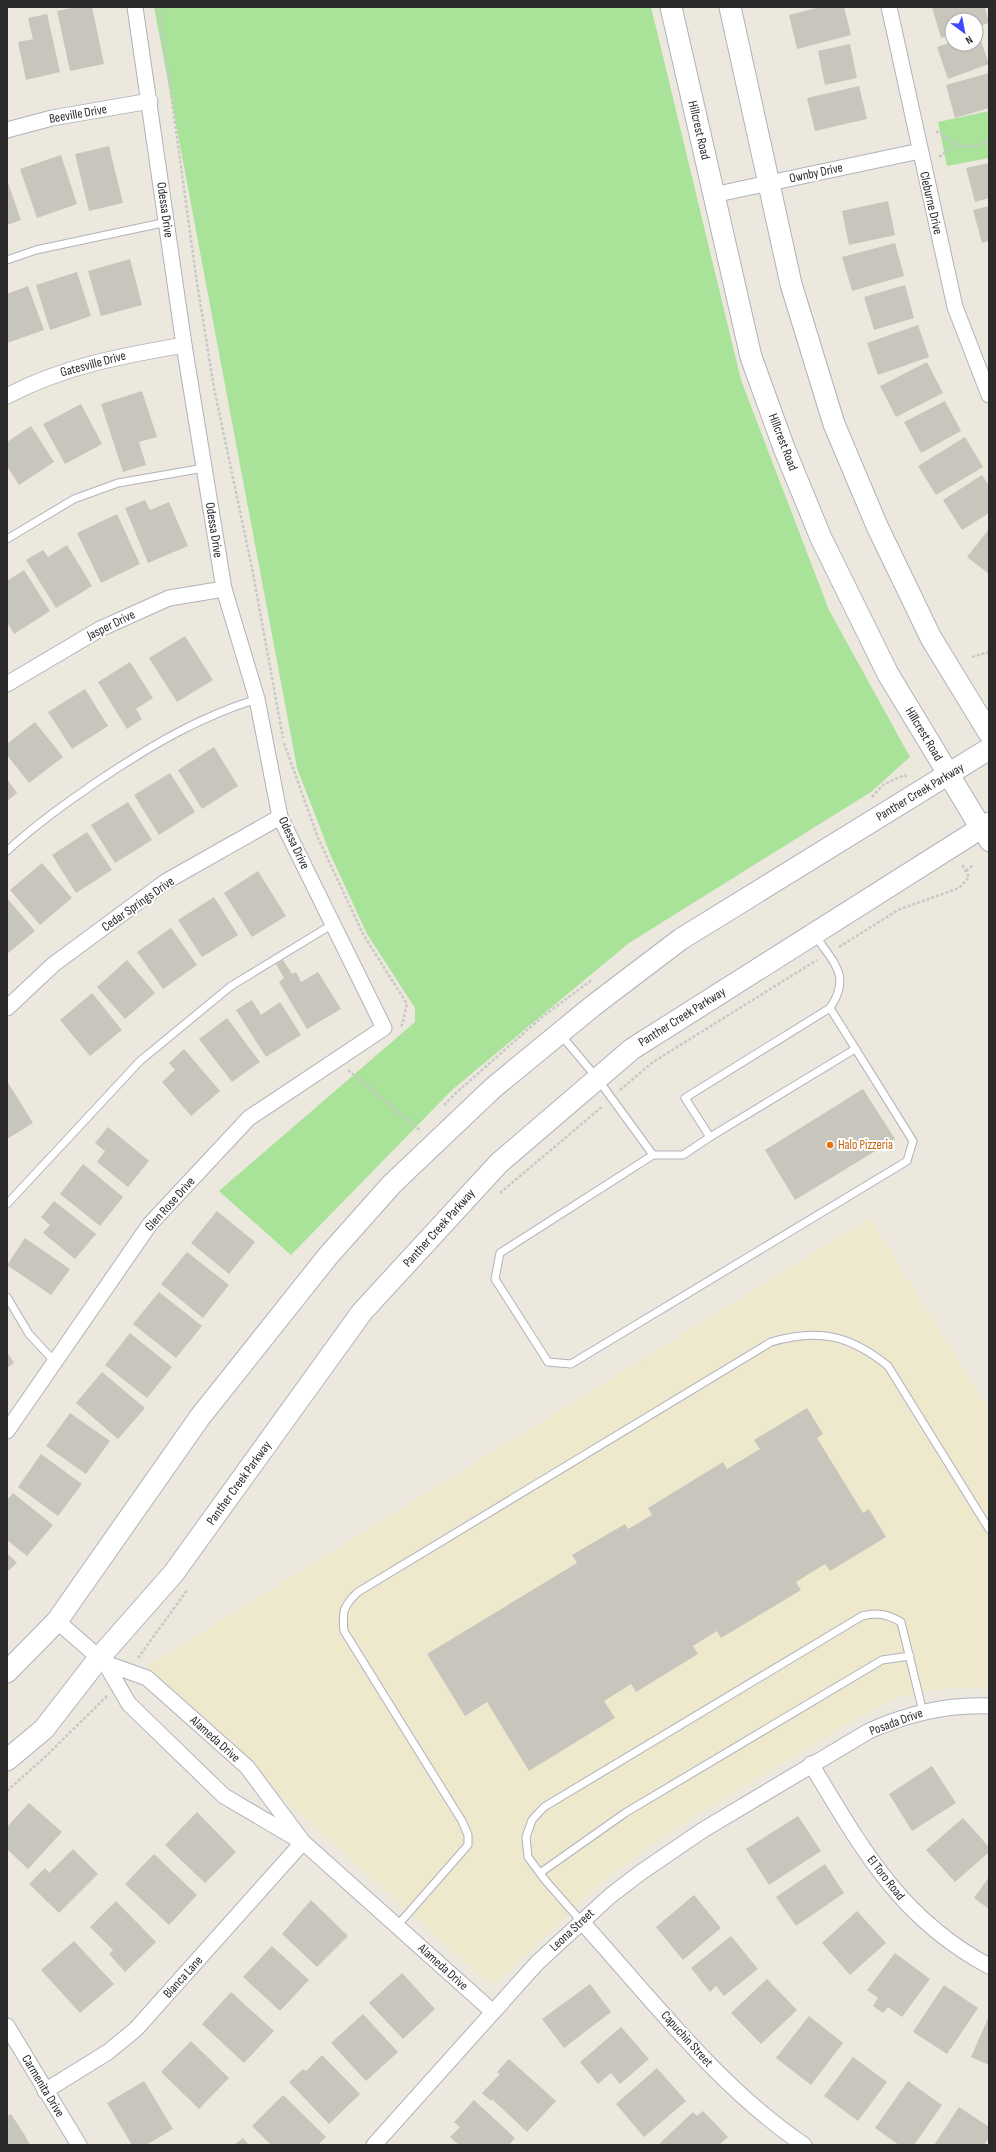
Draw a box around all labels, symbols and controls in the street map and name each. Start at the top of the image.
north arrow [944,12,984,52]
text: N [963,33,975,47]
street label: Hillcrest Road [684,99,714,161]
street label: Beeville Drive [48,101,108,127]
street label: Ownby Drive [788,160,844,186]
street label: Cleburne Drive [916,170,946,236]
street label: Odessa Drive [153,181,177,239]
street label: Gatesville Drive [58,348,128,380]
street label: Hillcrest Road [765,411,801,473]
street label: Odessa Drive [202,501,226,559]
street label: Jasper Drive [83,607,138,644]
street label: Hillcrest Road [902,704,946,764]
street label: Panther Creek Parkway [873,759,967,825]
street label: Odessa Drive [275,814,313,872]
street label: Cedar Springs Drive [99,873,177,935]
street label: Panther Creek Parkway [635,984,729,1050]
place label: Halo Pizzeria [838,1137,893,1153]
marker: Halo Pizzeria [825,1140,835,1150]
street label: Glen Rose Drive [141,1173,199,1235]
street label: Panther Creek Parkway [400,1186,478,1270]
street label: Panther Creek Parkway [203,1438,275,1528]
street label: Posada Drive [867,1705,925,1739]
street label: Alameda Drive [186,1712,243,1766]
street label: El Toro Road [864,1852,908,1904]
street label: Leona Street [546,1905,598,1955]
street label: Alameda Drive [414,1940,471,1994]
street label: Blanca Lane [160,1953,206,2001]
street label: Capuchin Street [658,2008,716,2070]
street label: Carmenita Drive [18,2052,68,2120]

